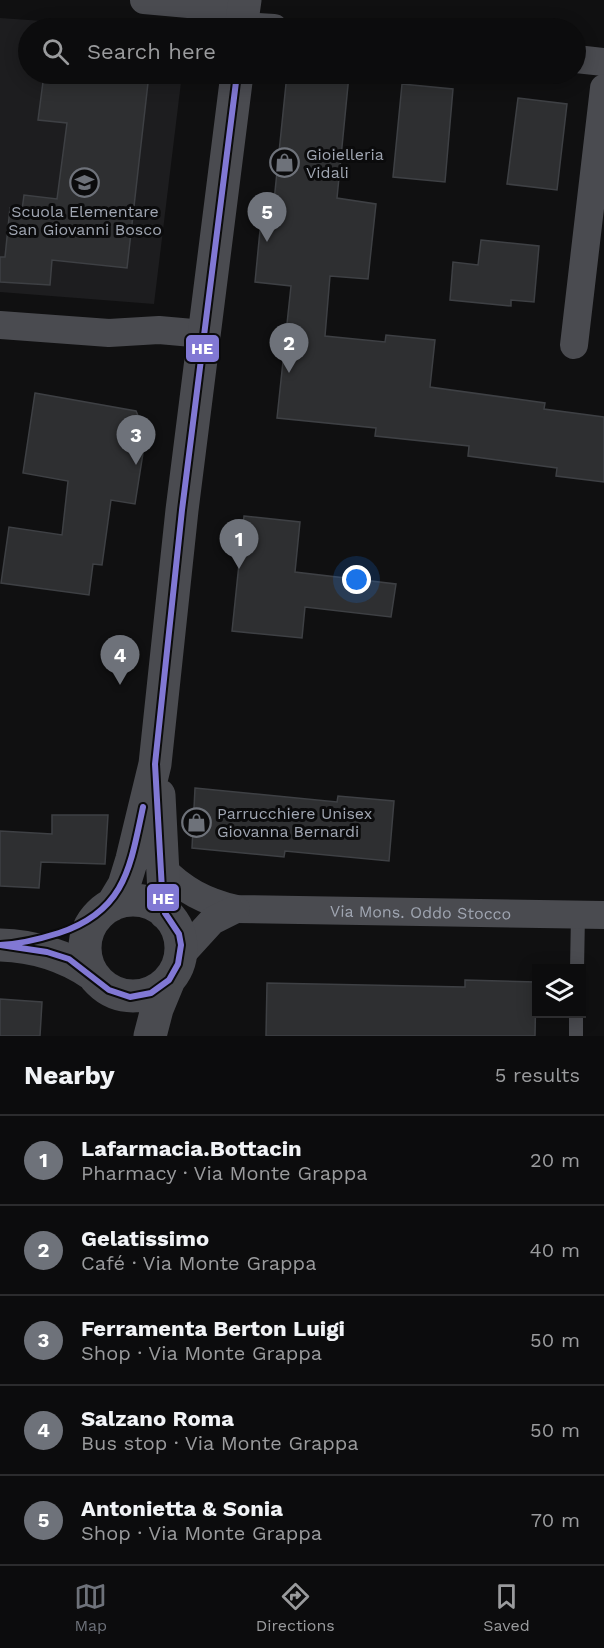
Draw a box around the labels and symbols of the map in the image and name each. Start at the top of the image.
place label: Gioielleria Vidali [306,145,384,182]
shop icon: Gioielleria Vidali [269,147,301,179]
school or university icon: Scuola Elementare San Giovanni Bosco [69,167,101,199]
pin: 5 [248,192,286,242]
place label: Scuola Elementare San Giovanni Bosco [8,202,162,239]
pin: 2 [270,324,308,373]
line badge: HE [185,334,220,363]
text: HE [191,339,213,358]
pin: 3 [116,416,156,465]
pin: 1 [220,520,258,569]
your location [342,565,371,594]
pin: 4 [100,636,140,685]
place label: Parrucchiere Unisex Giovanna Bernardi [217,804,372,841]
shop icon: Parrucchiere Unisex Giovanna Bernardi [180,806,212,838]
line badge: HE [146,883,180,912]
text: HE [152,889,174,908]
street label: Via Mons. Oddo Stocco [330,902,511,923]

